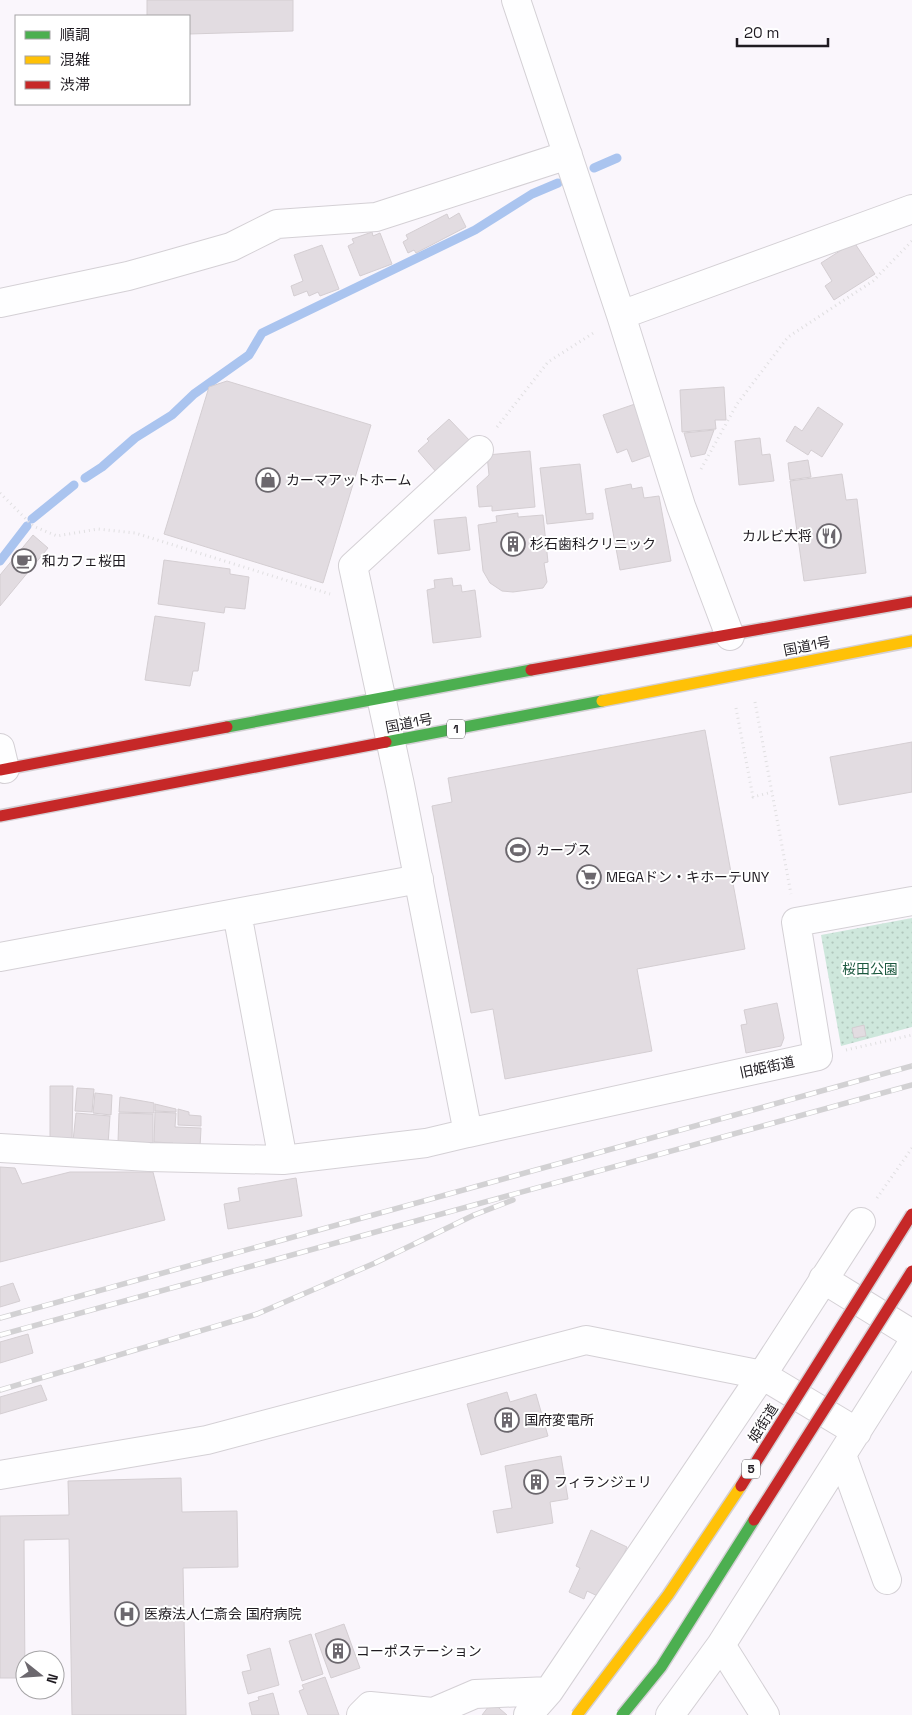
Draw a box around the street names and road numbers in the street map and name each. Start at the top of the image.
street label: 国道1号 [782,633,832,659]
street label: 国道1号 [384,710,434,736]
road number: 1 [447,720,465,739]
street label: 旧姫街道 [738,1052,796,1082]
street label: 姫街道 [744,1400,782,1446]
road number: 5 [742,1460,760,1478]

